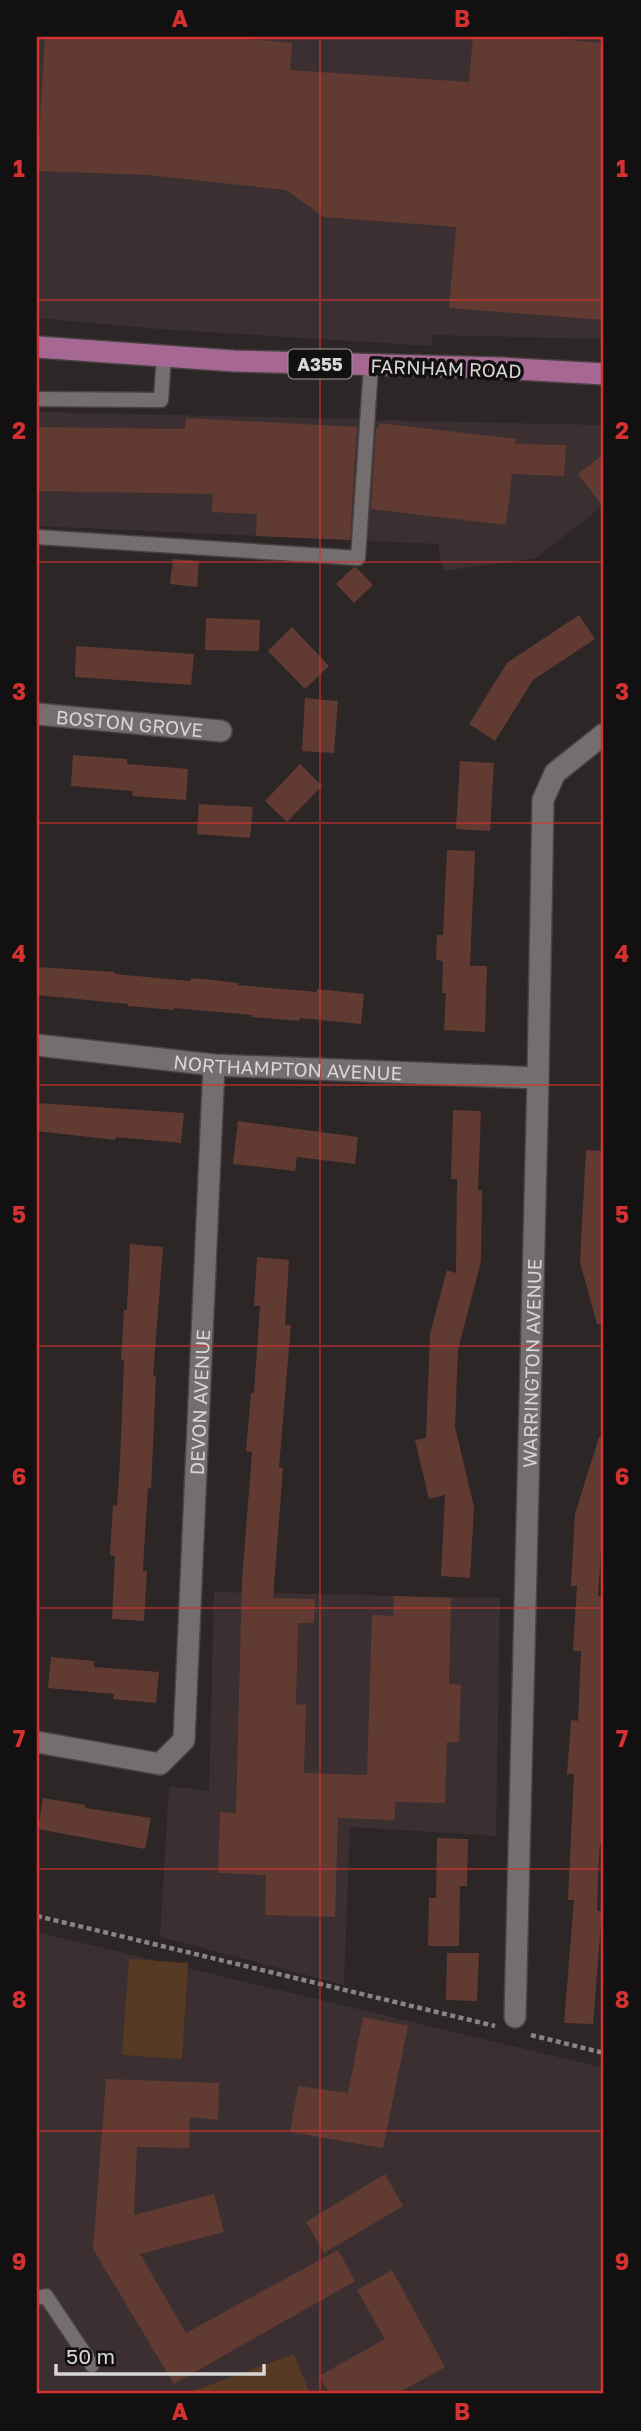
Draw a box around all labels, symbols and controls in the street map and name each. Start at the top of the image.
text: A [172,4,189,32]
text: B [454,4,470,32]
text: 1 [13,154,25,182]
text: 1 [616,154,628,182]
road number: A355 [288,350,352,378]
street label: FARNHAM ROAD [370,354,522,382]
text: 2 [12,416,26,444]
text: 2 [615,416,629,444]
text: 3 [12,677,26,705]
text: 3 [615,677,629,705]
street label: BOSTON GROVE [55,704,204,741]
text: 4 [12,939,26,967]
text: 4 [615,939,629,967]
street label: NORTHAMPTON AVENUE [172,1049,403,1084]
text: 5 [12,1200,26,1228]
text: 5 [615,1200,629,1228]
street label: WARRINGTON AVENUE [517,1258,545,1468]
street label: DEVON AVENUE [184,1329,214,1476]
text: 6 [12,1462,26,1490]
text: 6 [615,1462,629,1490]
text: 7 [13,1724,25,1752]
text: 7 [616,1724,628,1752]
text: 8 [12,1985,26,2013]
text: 8 [615,1985,629,2013]
text: 9 [12,2247,26,2275]
text: 9 [615,2247,629,2275]
scale bar [56,2333,264,2377]
text: 50 m [66,2343,115,2369]
text: A [172,2397,189,2425]
text: B [454,2397,470,2425]

